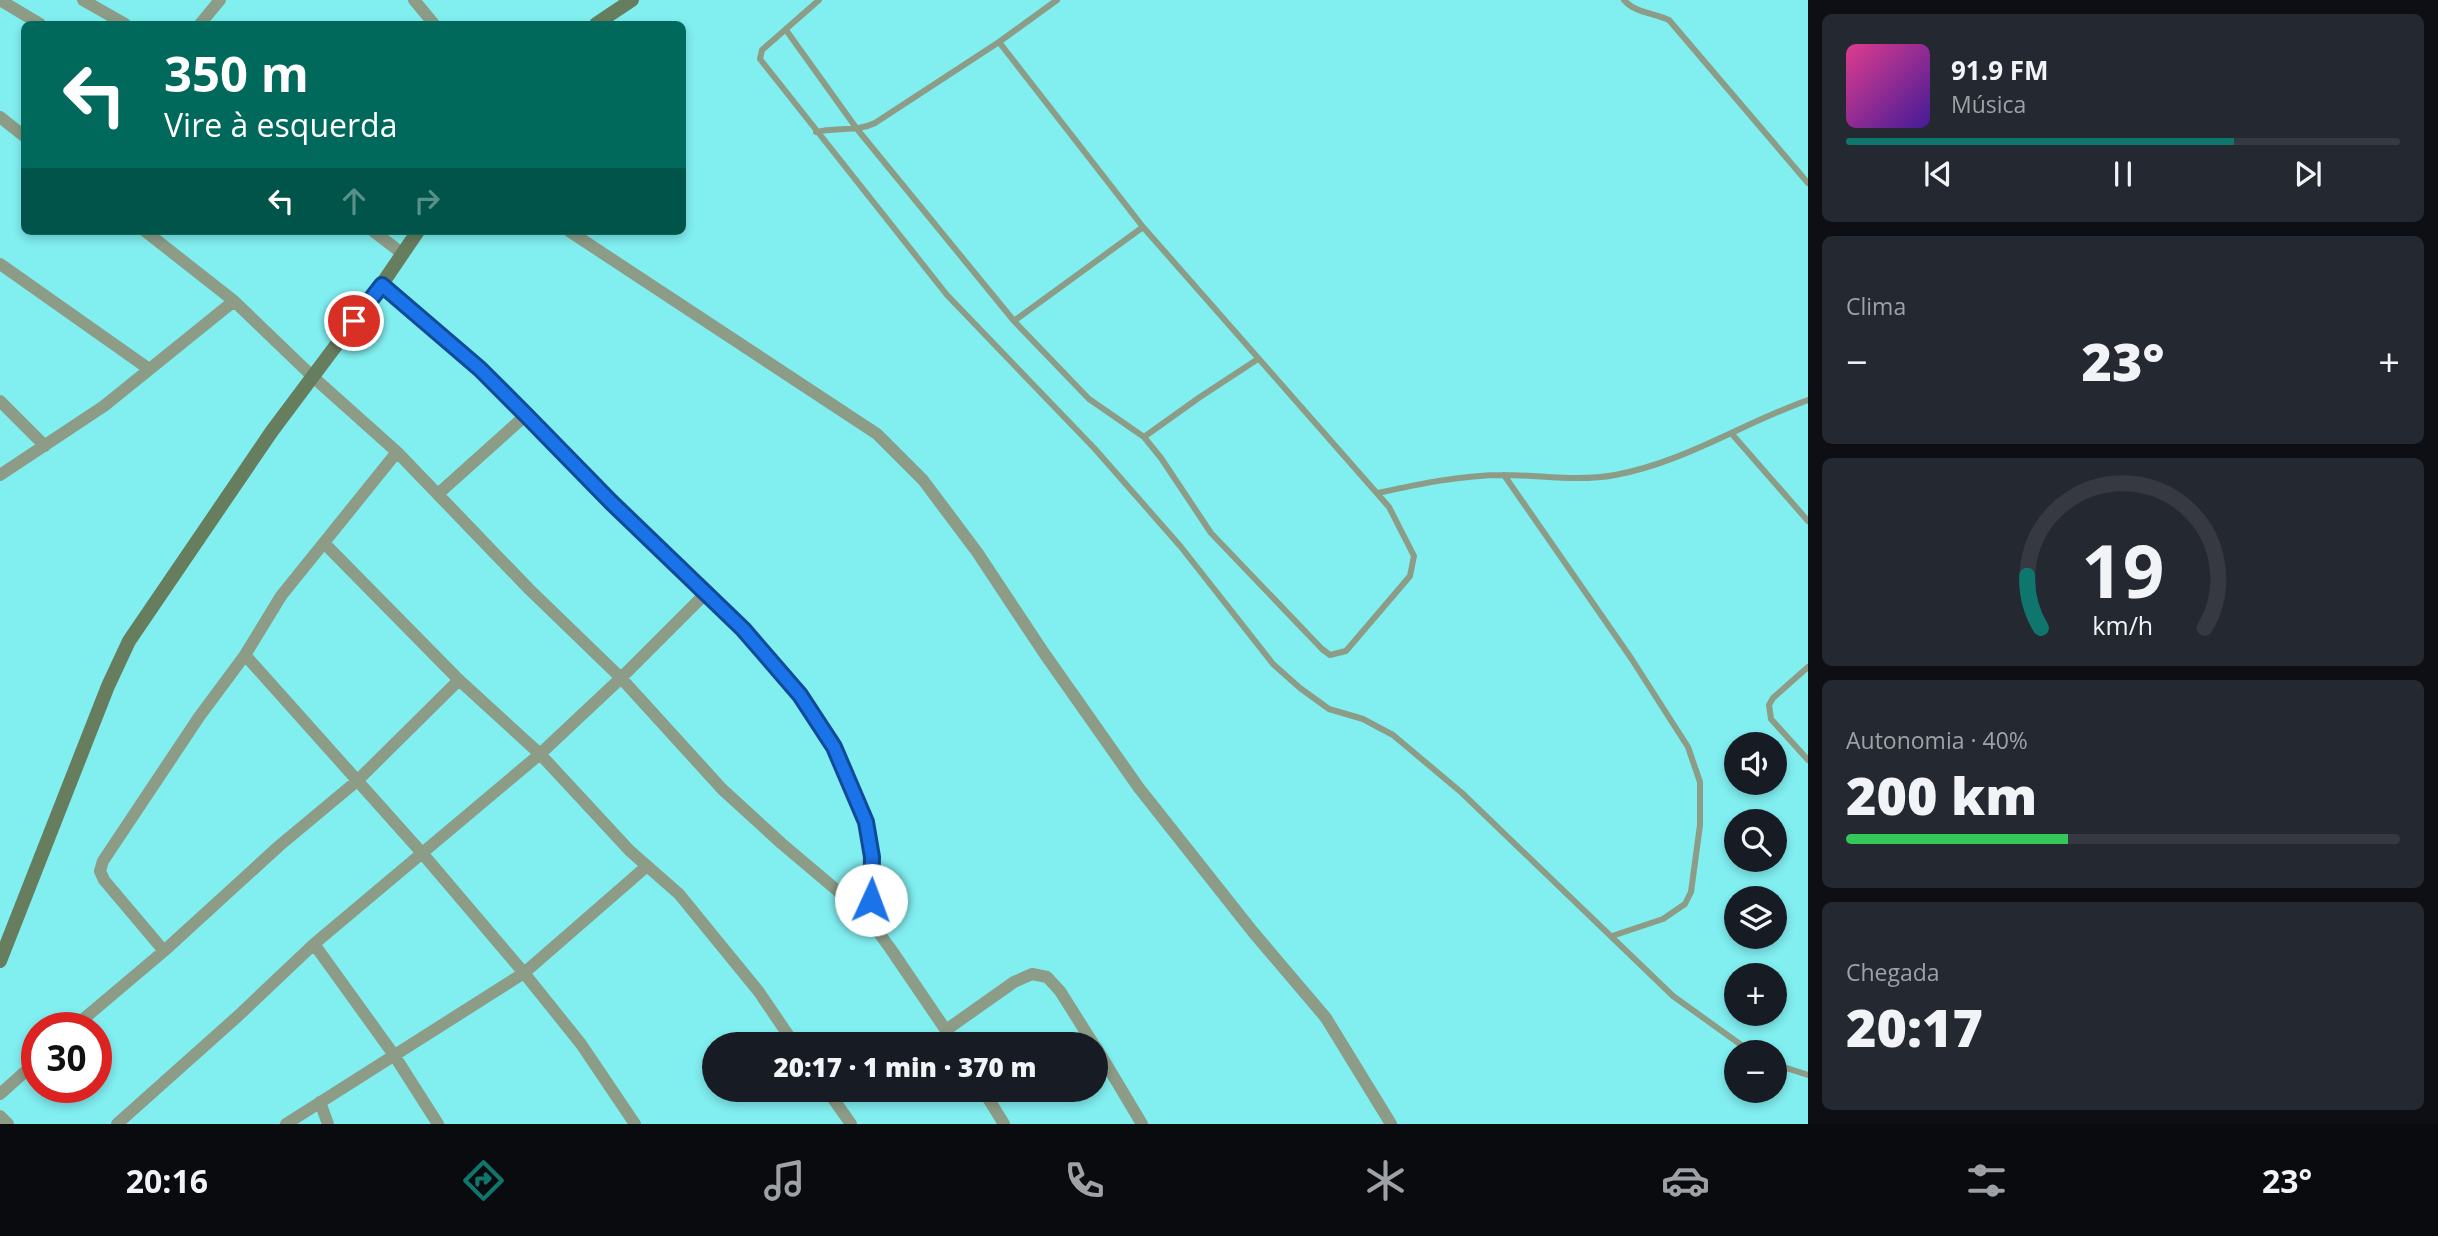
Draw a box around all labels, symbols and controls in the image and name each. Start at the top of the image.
text: 350 m [164,40,309,106]
icon: left [49,49,140,140]
text: 91.9 FM [1951,52,2049,88]
text: Música [1951,88,2026,120]
text: Vire à esquerda [164,103,397,146]
icon: previous [1919,155,1957,193]
icon: pause [2104,155,2142,193]
icon: next [2289,155,2327,193]
icon: left [262,182,300,220]
icon: ahead [335,182,373,220]
icon: right [408,182,446,220]
text: Clima [1846,290,1906,322]
pin [324,291,384,351]
icon: arrive [335,302,373,340]
text: 23° [2082,325,2164,396]
text: − [1846,335,1868,387]
text: + [2378,335,2400,387]
text: 19 [2081,520,2165,619]
text: km/h [2093,608,2153,642]
text: Autonomia · 40% [1846,724,2028,756]
map controls [1724,732,1787,1103]
button: sound [1724,732,1787,795]
text: 200 km [1846,759,2037,830]
button: search [1724,809,1787,872]
position arrow [834,863,908,937]
button: layers [1724,886,1787,949]
text: Chegada [1846,956,1940,988]
button: + [1724,963,1787,1026]
text: 20:17 [1846,991,1983,1062]
speed limit sign: 30 [21,1012,112,1103]
button: − [1724,1040,1787,1103]
text: 20:17 · 1 min · 370 m [774,1049,1036,1085]
icon: directions [459,1156,508,1205]
icon: music [760,1156,809,1205]
icon: phone [1060,1156,1109,1205]
icon: climate [1361,1156,1410,1205]
icon: car [1661,1156,1710,1205]
icon: filters [1962,1156,2011,1205]
text: 20:16 [126,1159,208,1202]
text: 23° [2262,1159,2312,1202]

